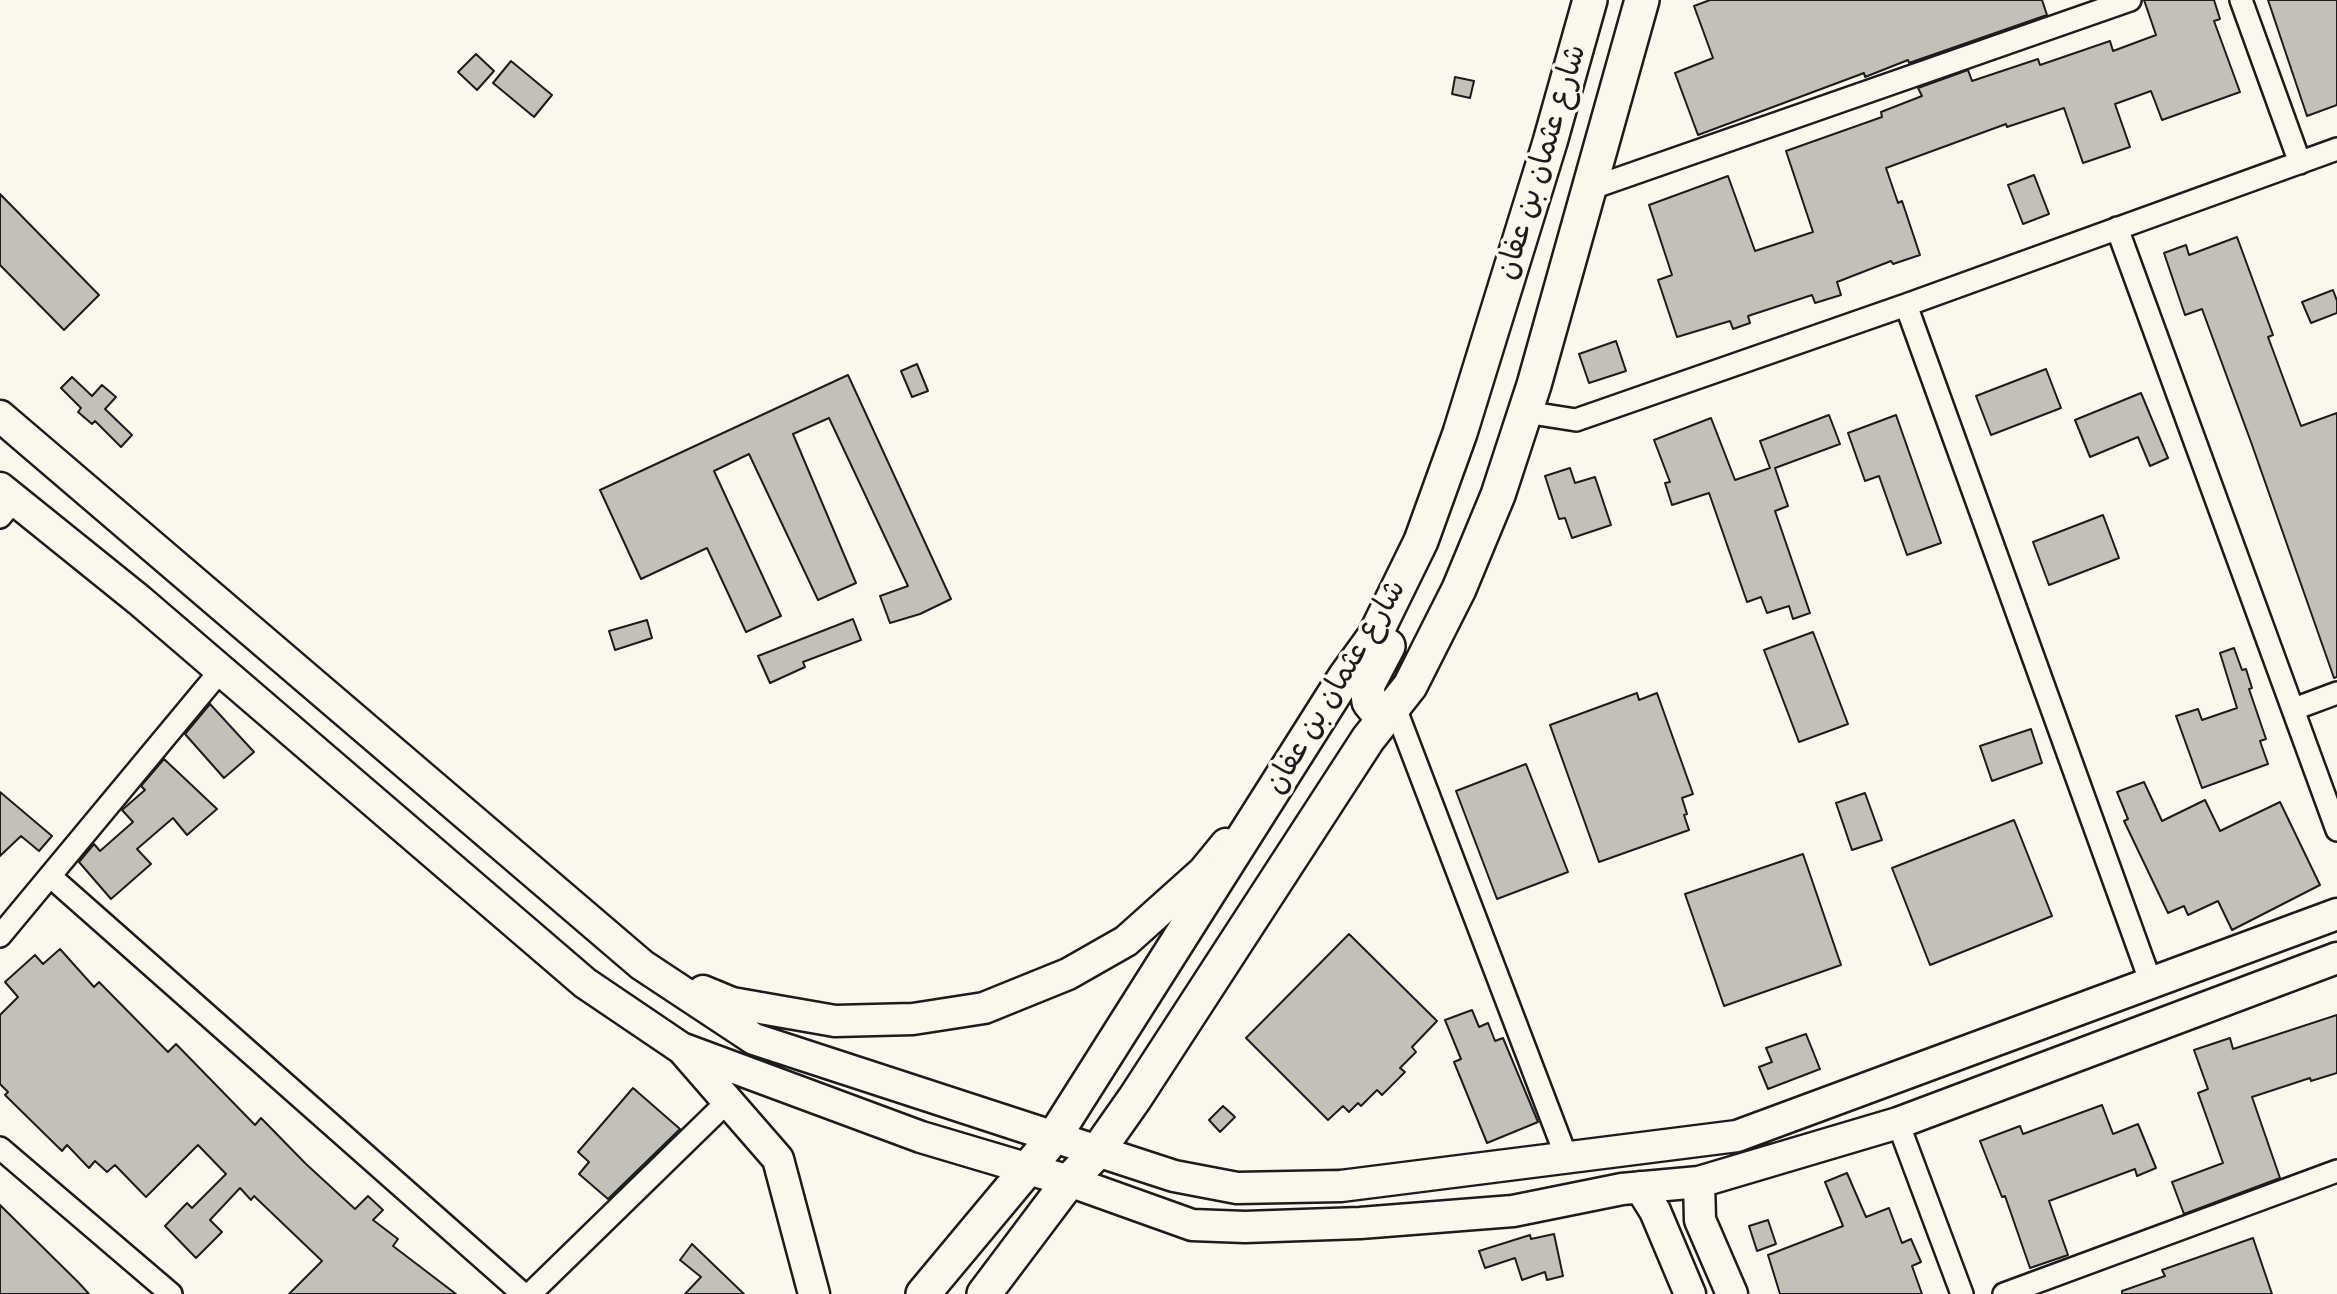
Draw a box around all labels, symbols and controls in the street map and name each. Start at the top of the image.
street label: شارع عثمان بن عفان [1489,40,1595,284]
street label: شارع عثمان بن عفان [1258,573,1414,801]

